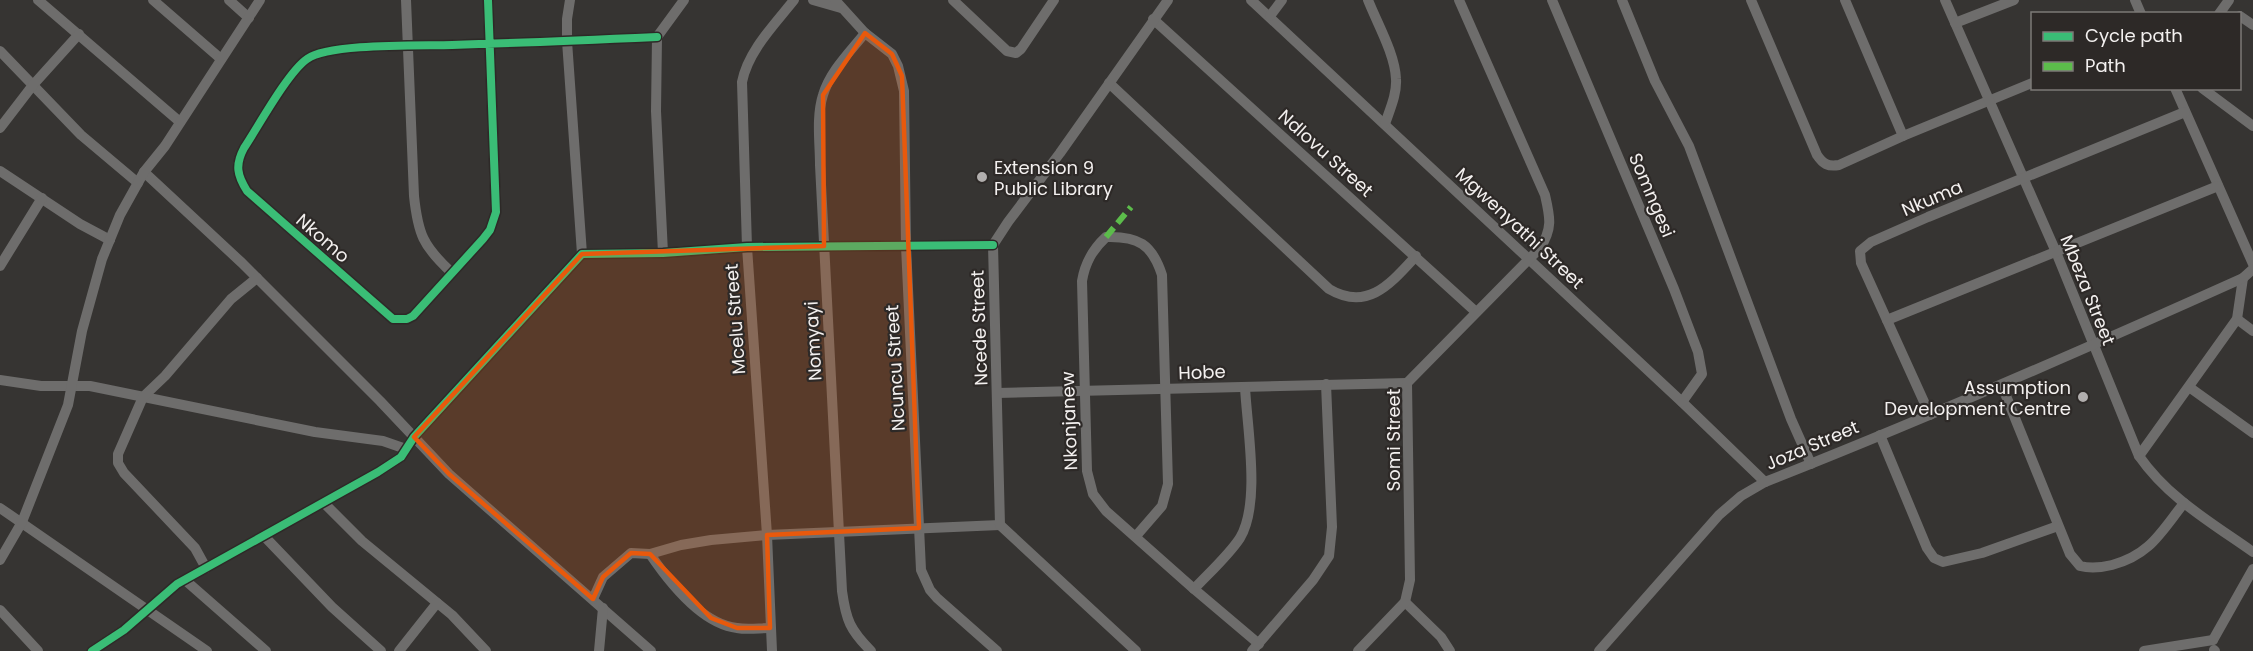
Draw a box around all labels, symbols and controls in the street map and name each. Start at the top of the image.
legend [2031,12,2241,90]
text: Cycle path [2085,23,2183,48]
text: Path [2085,53,2126,78]
street label: Ndlovu Street [1273,104,1379,202]
street label: Somngesi [1623,149,1681,241]
place label: Extension 9 Public Library [994,155,1113,201]
street label: Mgwenyathi Street [1450,162,1590,294]
marker: Extension 9 Public Library [975,170,989,184]
street label: Nkuma [1898,174,1966,222]
street label: Nkomo [291,208,355,268]
street label: Mbeza Street [2055,231,2121,349]
street label: Mcelu Street [719,263,751,375]
street label: Ncede Street [964,270,994,386]
street label: Nomyayi [798,301,828,381]
street label: Ncuncu Street [879,304,911,432]
street label: Hobe [1178,359,1226,385]
street label: Nkonjanew [1055,371,1083,471]
place label: Assumption Development Centre [1884,375,2071,421]
street label: Somi Street [1381,389,1406,491]
marker: Assumption Development Centre [2076,390,2090,404]
street label: Joza Street [1762,414,1862,476]

